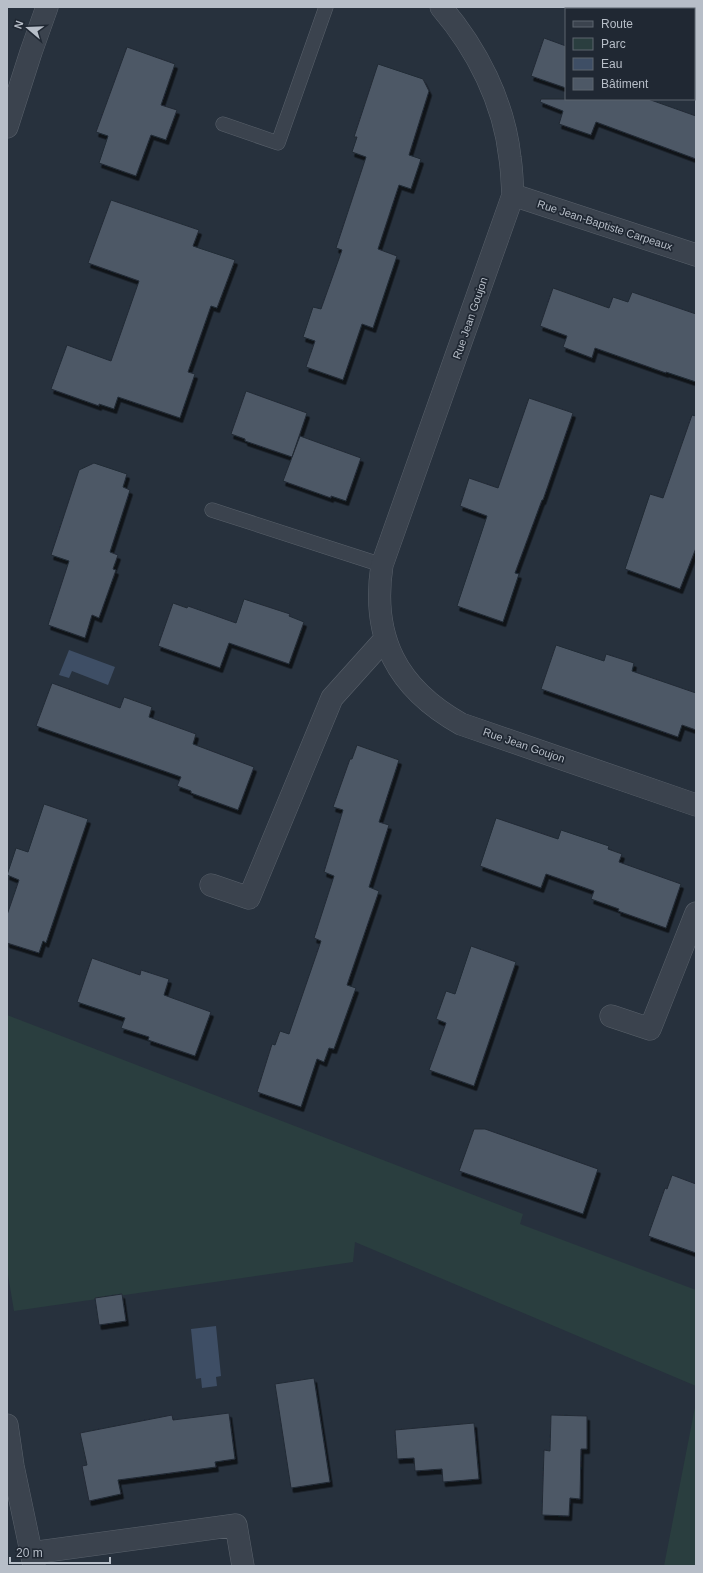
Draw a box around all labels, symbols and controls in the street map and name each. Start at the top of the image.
north arrow [8,8,48,48]
legend [565,8,695,100]
text: Route [601,17,633,31]
text: N [12,19,26,30]
text: Parc [601,37,626,51]
text: Eau [601,57,622,71]
text: Bâtiment [601,77,649,91]
street label: Rue Jean-Baptiste Carpeaux [536,197,674,253]
street label: Rue Jean Goujon [450,276,490,360]
street label: Rue Jean Goujon [482,725,566,765]
scale bar [10,1539,110,1565]
text: 20 m [16,1546,43,1560]

